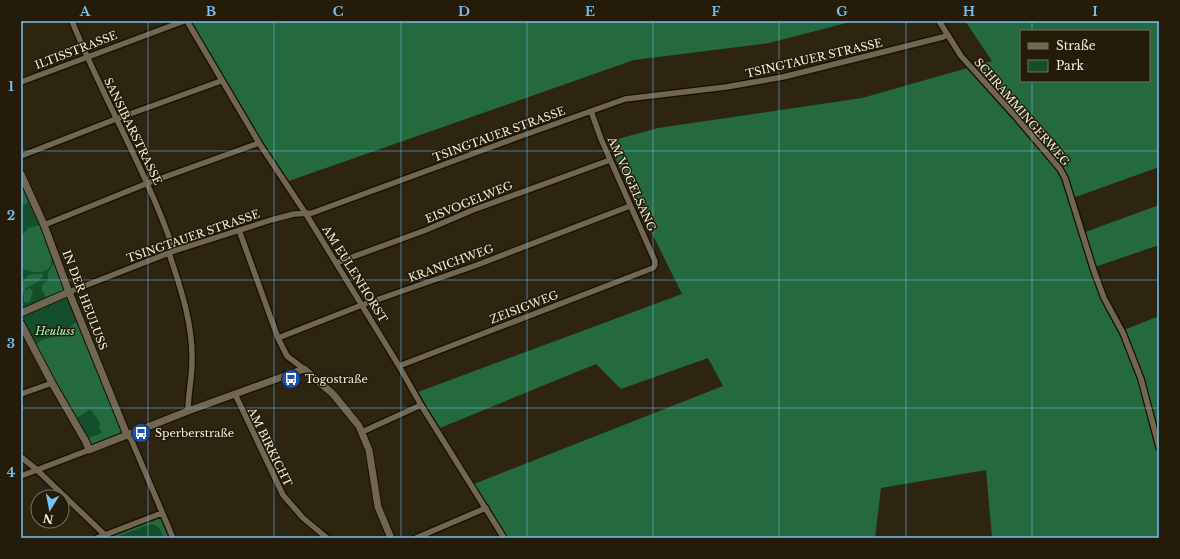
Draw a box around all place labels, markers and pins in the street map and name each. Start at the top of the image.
bus stop icon: Togostraße [280,368,302,390]
place label: Togostraße [305,372,368,386]
bus stop icon: Sperberstraße [130,422,152,444]
place label: Sperberstraße [155,426,234,440]

